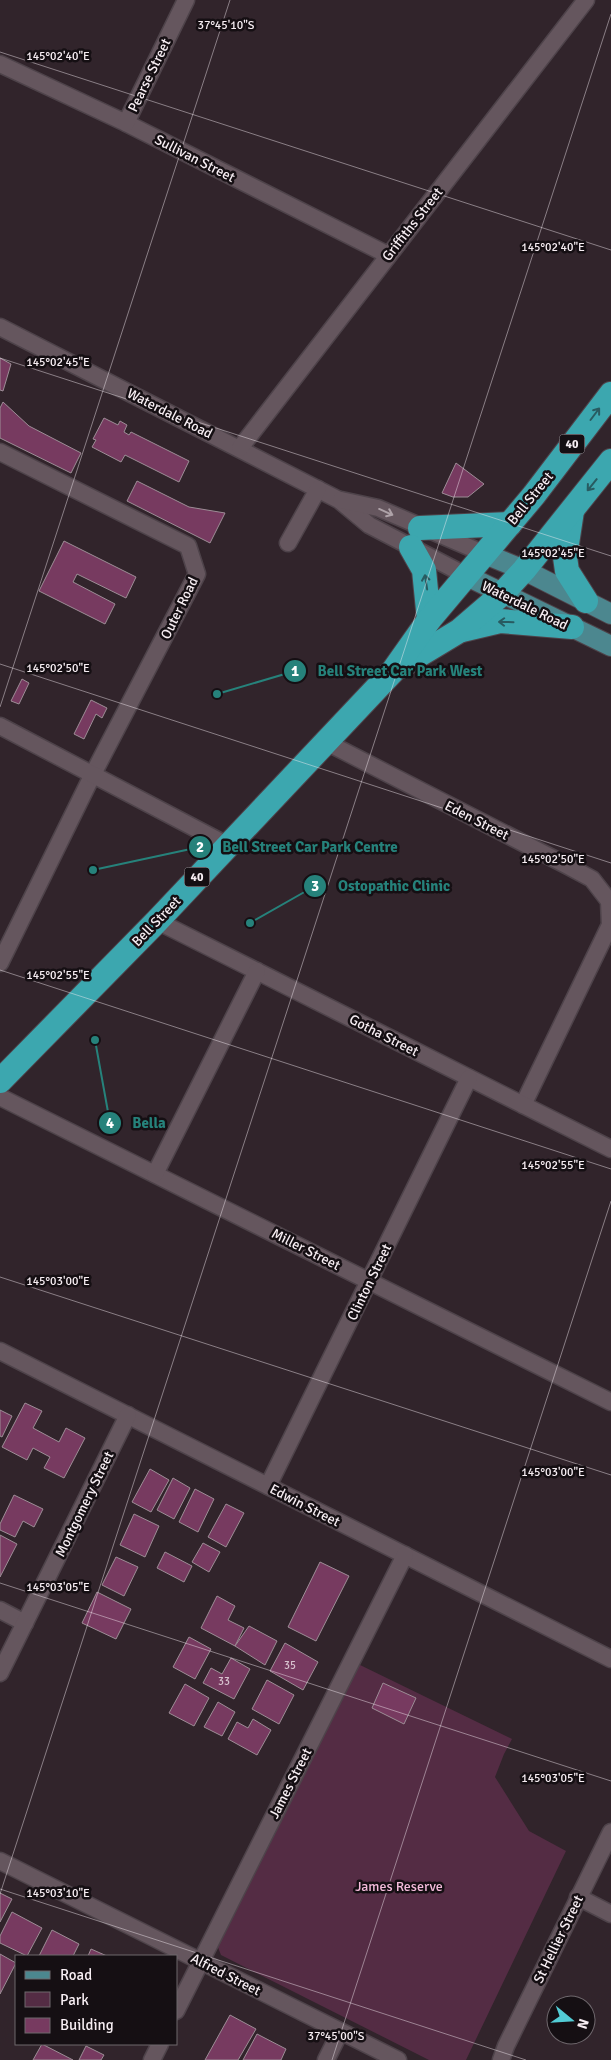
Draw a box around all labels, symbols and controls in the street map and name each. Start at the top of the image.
text: 37°45'10"S [197,18,255,33]
street label: Pearse Street [124,36,175,115]
text: 145°02'40"E [26,49,90,64]
street label: Sullivan Street [152,131,238,186]
street label: Griffiths Street [378,184,446,264]
text: 145°02'40"E [521,240,585,255]
text: 145°02'45"E [26,355,90,370]
street label: Waterdale Road [124,385,215,442]
one-way arrow [590,408,601,421]
road number: 40 [560,434,584,454]
street label: Bell Street [504,468,557,528]
one-way arrow [586,479,597,492]
one-way arrow [378,507,393,517]
text: 145°02'45"E [521,546,585,561]
street label: Outer Road [157,574,202,642]
one-way arrow [420,574,430,590]
street label: Waterdale Road [479,577,571,634]
one-way arrow [498,617,514,627]
callout: Bell Street Car Park West [283,656,492,686]
text: 145°02'50"E [26,661,90,676]
text: 1 [291,662,299,680]
text: Bell Street Car Park West [318,662,483,680]
street label: Eden Street [442,797,512,844]
callout: Bell Street Car Park Centre [187,832,408,862]
text: 2 [196,838,204,856]
text: Bell Street Car Park Centre [222,838,398,856]
text: 145°02'50"E [521,852,585,867]
road number: 40 [184,868,210,886]
callout: Ostopathic Clinic [303,871,460,901]
text: 3 [311,877,319,895]
text: Ostopathic Clinic [338,877,450,895]
street label: Bell Street [128,893,184,950]
text: 145°02'55"E [26,968,90,983]
street label: Gotha Street [346,1011,421,1060]
callout: Bella [98,1108,176,1138]
text: 4 [106,1114,114,1132]
text: Bella [132,1114,166,1132]
text: 145°02'55"E [521,1158,585,1173]
street label: Miller Street [269,1225,343,1274]
street label: Clinton Street [344,1241,395,1323]
text: 145°03'00"E [26,1274,90,1289]
street label: Montgomery Street [51,1449,117,1560]
text: 145°03'00"E [521,1465,585,1480]
street label: Edwin Street [267,1481,343,1530]
text: 145°03'05"E [26,1580,90,1595]
house number: 35 [284,1659,296,1672]
house number: 33 [218,1675,230,1688]
street label: James Street [265,1745,316,1821]
text: 145°03'05"E [521,1771,585,1786]
park label: James Reserve [355,1878,443,1895]
text: 145°03'10"E [26,1886,90,1901]
street label: St Hellier Street [530,1892,587,1986]
street label: Alfred Street [188,1950,264,1999]
legend [15,1955,178,2045]
text: Road [60,1966,92,1984]
text: Park [60,1991,89,2009]
north arrow [546,1995,596,2045]
text: Building [60,2016,114,2034]
text: N [573,2017,592,2031]
text: 37°45'00"S [307,2029,365,2044]

